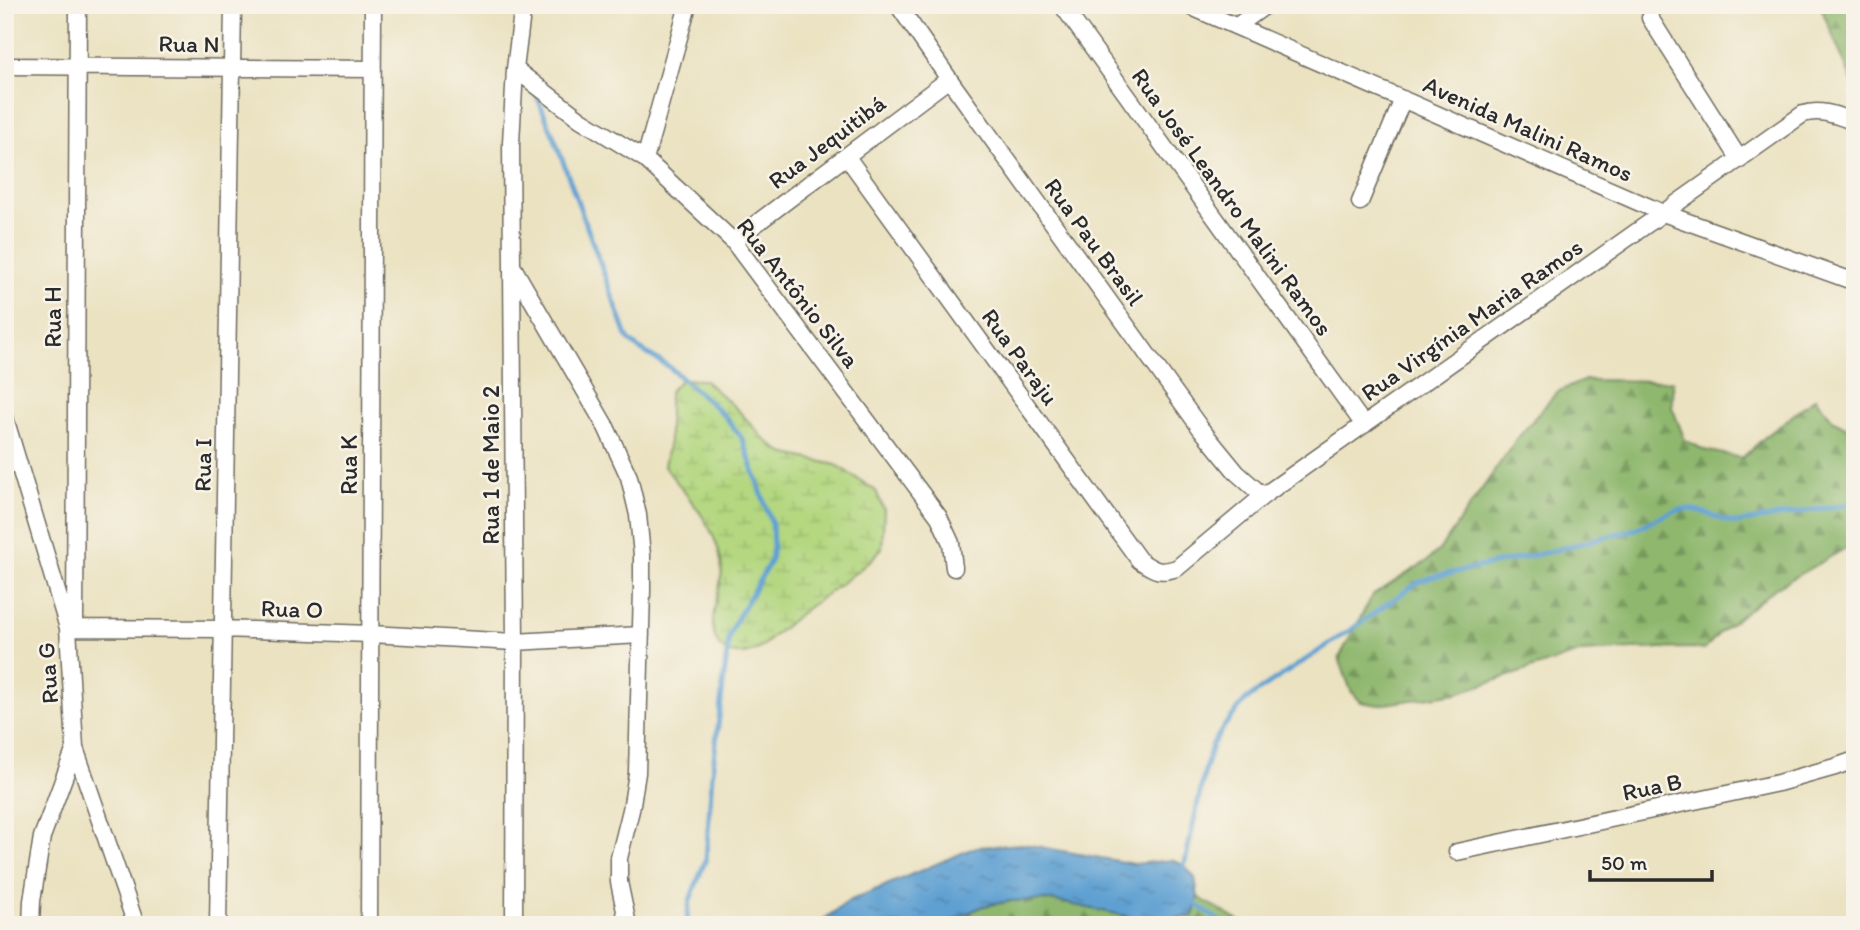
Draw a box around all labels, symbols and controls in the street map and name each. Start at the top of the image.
street label: Rua N [158,28,220,59]
street label: Rua José Leandro Malini Ramos [1126,62,1339,341]
street label: Avenida Malini Ramos [1419,69,1637,188]
street label: Rua Jequitibá [762,88,891,195]
street label: Rua Pau Brasil [1038,172,1150,311]
street label: Rua Antônio Silva [731,212,866,374]
street label: Rua Virgínia Maria Ramos [1355,232,1588,407]
street label: Rua H [38,286,67,348]
street label: Rua Paraju [976,303,1065,411]
street label: Rua 1 de Maio 2 [476,385,505,545]
street label: Rua K [334,435,363,495]
street label: Rua I [188,438,217,492]
street label: Rua O [260,593,324,624]
street label: Rua G [31,641,64,705]
street label: Rua B [1619,766,1684,807]
scale bar [1590,839,1713,883]
text: 50 m [1601,850,1648,875]

